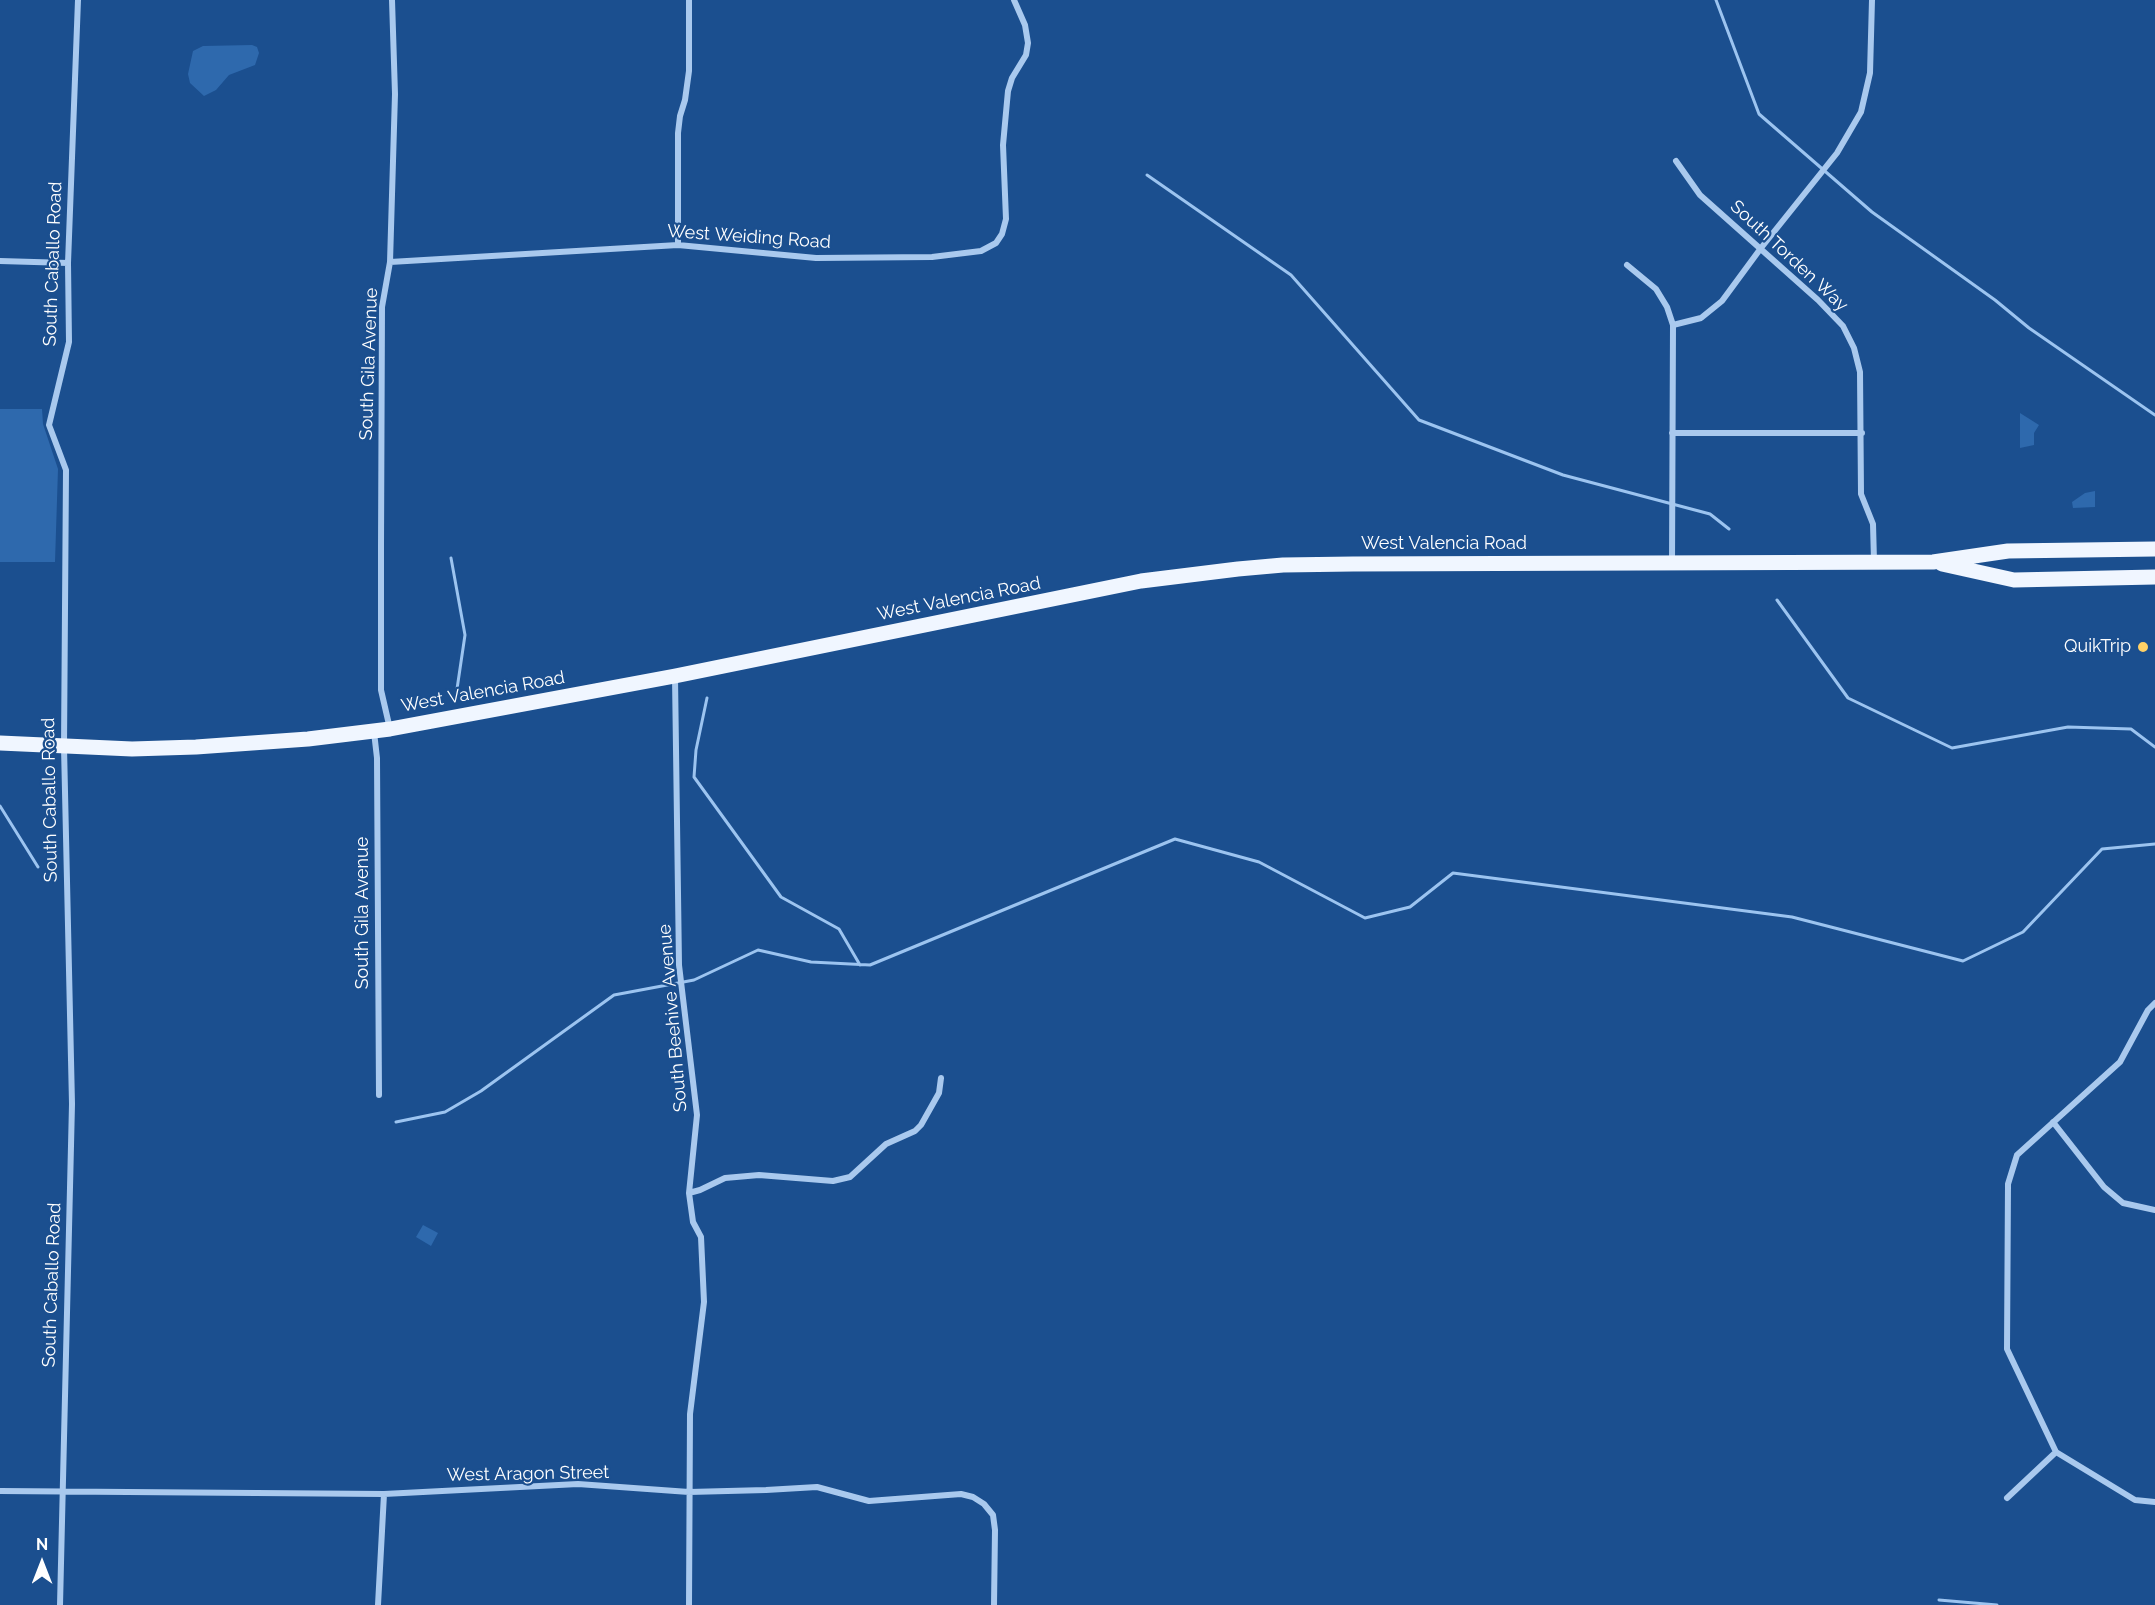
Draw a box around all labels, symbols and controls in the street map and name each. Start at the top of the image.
street label: South Caballo Road [39,181,67,347]
street label: South Torden Way [1726,196,1852,316]
street label: West Weiding Road [666,221,832,253]
street label: South Gila Avenue [356,287,382,441]
street label: West Valencia Road [1361,533,1527,555]
street label: West Valencia Road [875,573,1043,625]
place label: QuikTrip [2064,636,2131,658]
marker: QuikTrip [2136,640,2150,654]
street label: West Valencia Road [399,667,567,717]
street label: South Caballo Road [38,717,62,883]
street label: South Gila Avenue [352,837,374,989]
street label: South Beehive Avenue [654,923,692,1113]
street label: South Caballo Road [38,1202,66,1368]
street label: West Aragon Street [447,1462,609,1486]
north arrow [12,1533,72,1593]
text: N [36,1535,48,1554]

